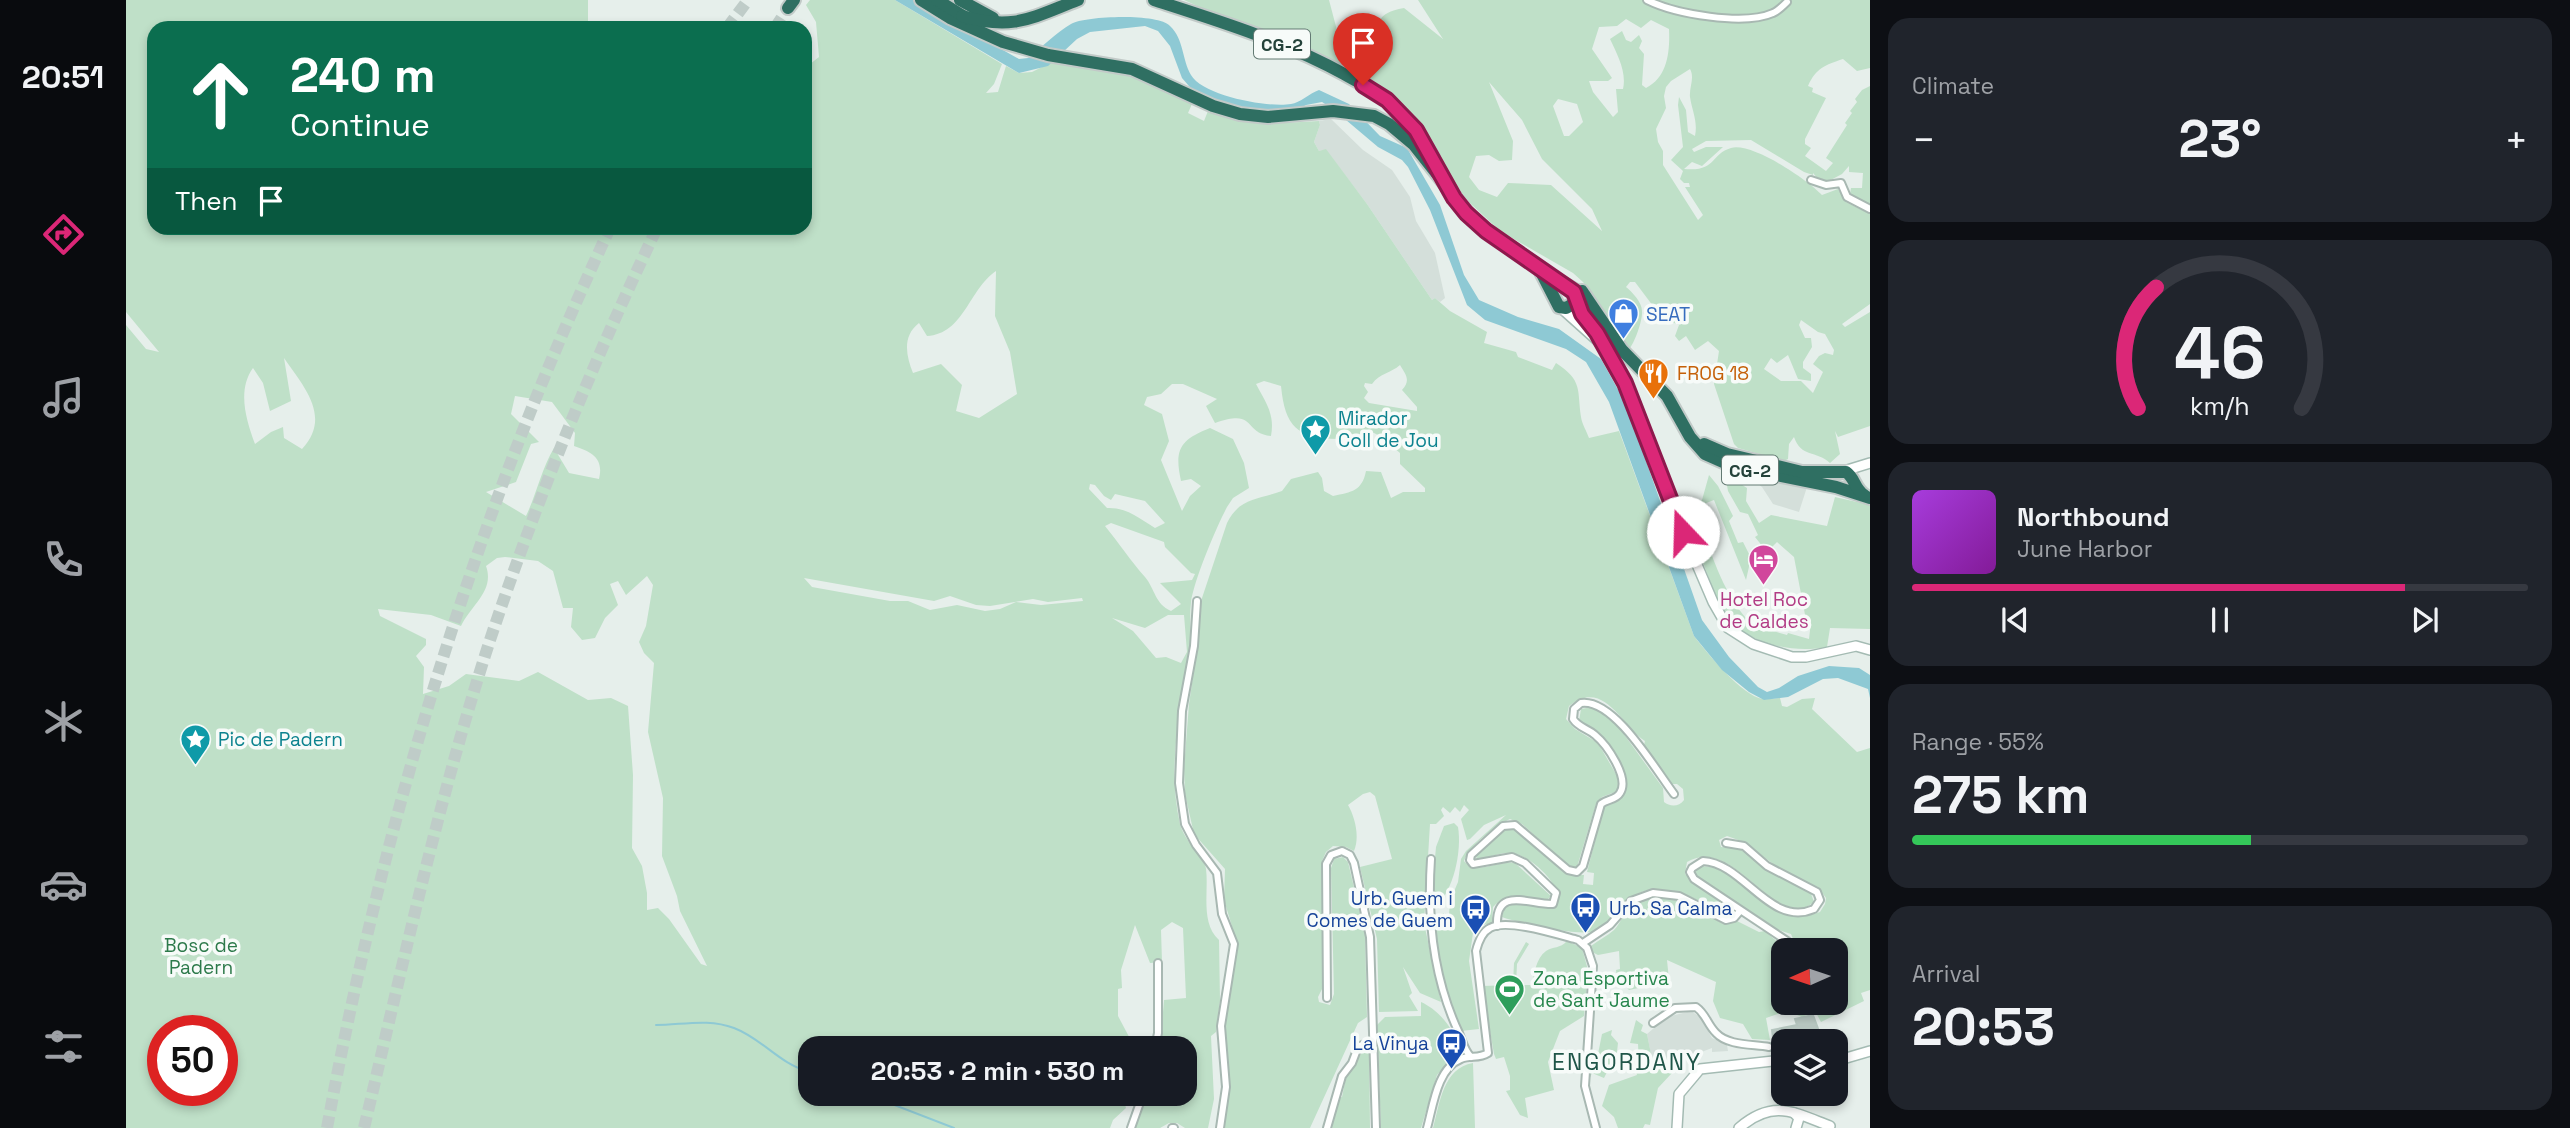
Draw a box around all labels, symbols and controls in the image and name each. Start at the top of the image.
pin [1333,13,1393,85]
icon: arrive [1344,24,1382,62]
road number: CG-2 [1254,29,1310,58]
text: 240 m [290,44,436,106]
icon: ahead [175,49,266,140]
text: 20:51 [22,57,104,97]
text: Climate [1912,71,1994,101]
text: Continue [290,105,430,145]
text: 23° [2179,106,2262,172]
text: − [1912,116,1936,164]
text: + [2504,116,2528,164]
icon: arrive [252,182,290,220]
text: Then [175,184,238,218]
icon: directions [39,210,88,259]
shop icon: SEAT [1606,297,1640,341]
place label: SEAT [1646,302,1690,327]
text: 46 [2174,306,2266,399]
restaurant icon: FROG 18 [1637,356,1671,400]
place label: FROG 18 [1677,361,1749,386]
icon: music [39,373,88,422]
text: km/h [2190,390,2250,422]
place label: Mirador Coll de Jou [1338,406,1439,453]
place icon: Mirador Coll de Jou [1298,412,1332,456]
road number: CG-2 [1722,456,1778,484]
position arrow [1646,495,1720,569]
text: Northbound [2017,500,2170,534]
text: June Harbor [2017,534,2152,564]
icon: phone [39,535,88,584]
hotel icon: Hotel Roc de Caldes [1747,543,1781,587]
place label: Hotel Roc de Caldes [1719,587,1809,634]
icon: previous [1996,601,2034,639]
icon: pause [2201,601,2239,639]
icon: next [2406,601,2444,639]
icon: climate [39,697,88,746]
place icon: Pic de Padern [178,722,212,766]
place label: Pic de Padern [218,727,343,752]
text: Range · 55% [1912,727,2044,757]
text: 275 km [1912,762,2089,828]
icon: car [39,860,88,909]
place label: Urb. Guem i Comes de Guem [1306,886,1453,933]
bus stop icon: Urb. Sa Calma [1569,891,1603,935]
bus stop icon: Urb. Guem i Comes de Guem [1459,892,1493,936]
place label: Urb. Sa Calma [1609,896,1733,921]
park label: Bosc de Padern [164,933,238,980]
north arrow [1771,938,1848,1015]
map controls [1771,938,1848,1106]
text: Arrival [1912,959,1980,989]
place label: Zona Esportiva de Sant Jaume [1533,966,1670,1013]
sports icon: Zona Esportiva de Sant Jaume [1493,972,1527,1016]
text: 20:53 [1912,994,2055,1060]
speed limit sign: 50 [147,1015,238,1106]
icon: filters [39,1022,88,1071]
bus stop icon: La Vinya [1435,1026,1469,1070]
button: layers [1771,1029,1848,1106]
place label: La Vinya [1353,1031,1429,1056]
district label: ENGORDANY [1552,1047,1702,1077]
text: 20:53 · 2 min · 530 m [871,1054,1124,1088]

